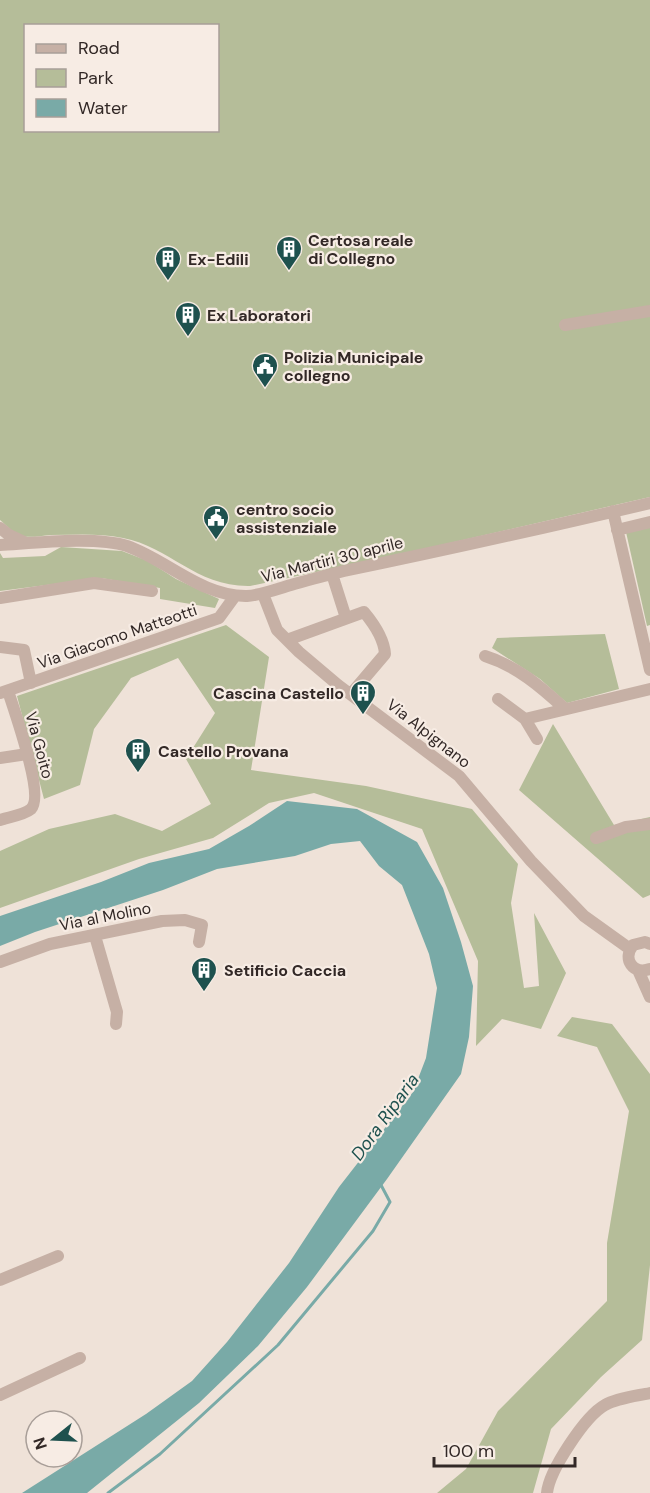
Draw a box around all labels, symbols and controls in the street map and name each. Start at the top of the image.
legend [24,24,219,132]
text: Road [78,36,120,60]
text: Park [78,66,114,90]
text: Water [78,96,128,120]
place label: Certosa reale di Collegno [308,230,413,269]
building icon: Certosa reale di Collegno [274,234,304,272]
building icon: Ex-Edili [153,244,183,282]
place label: Ex-Edili [188,249,249,270]
building icon: Ex Laboratori [173,300,203,338]
place label: Ex Laboratori [207,305,311,326]
place label: Polizia Municipale collegno [284,347,423,386]
public building icon: Polizia Municipale collegno [250,351,280,389]
place label: centro socio assistenziale [236,499,337,538]
public building icon: centro socio assistenziale [201,503,231,541]
street label: Via Martiri 30 aprile [259,532,405,587]
street label: Via Giacomo Matteotti [34,599,200,674]
building icon: Cascina Castello [348,678,378,716]
place label: Cascina Castello [213,683,344,704]
street label: Via Alpignano [382,694,475,773]
street label: Via Goito [21,709,59,781]
building icon: Castello Provana [123,736,153,774]
place label: Castello Provana [158,741,289,762]
street label: Via al Molino [57,897,153,936]
building icon: Setificio Caccia [189,955,219,993]
place label: Setificio Caccia [224,960,346,981]
water label: Dora Riparia [345,1069,425,1165]
north arrow [24,1409,84,1469]
scale bar [434,1430,575,1468]
text: N [28,1435,52,1452]
text: 100 m [443,1439,494,1463]

